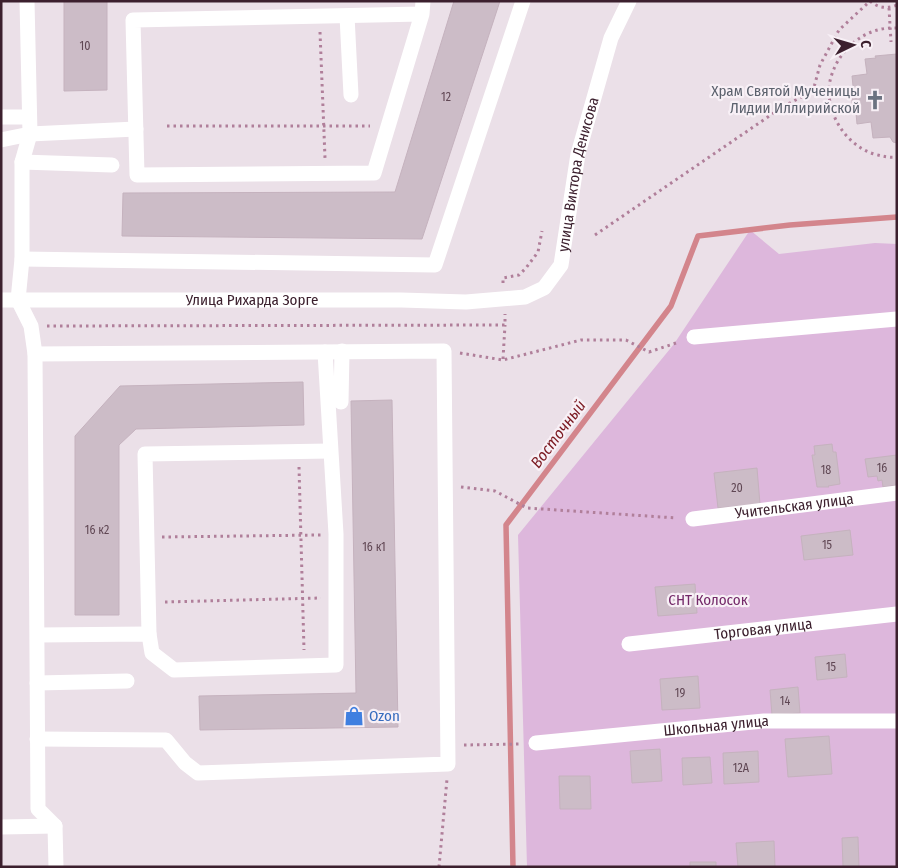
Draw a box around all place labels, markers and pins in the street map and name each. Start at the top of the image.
place label: Храм Святой Мученицы Лидии Иллирийской [711,82,860,117]
church icon: Храм Святой Мученицы Лидии Иллирийской [864,89,886,111]
shop icon: Ozon [343,705,365,727]
place label: Ozon [369,707,400,725]

